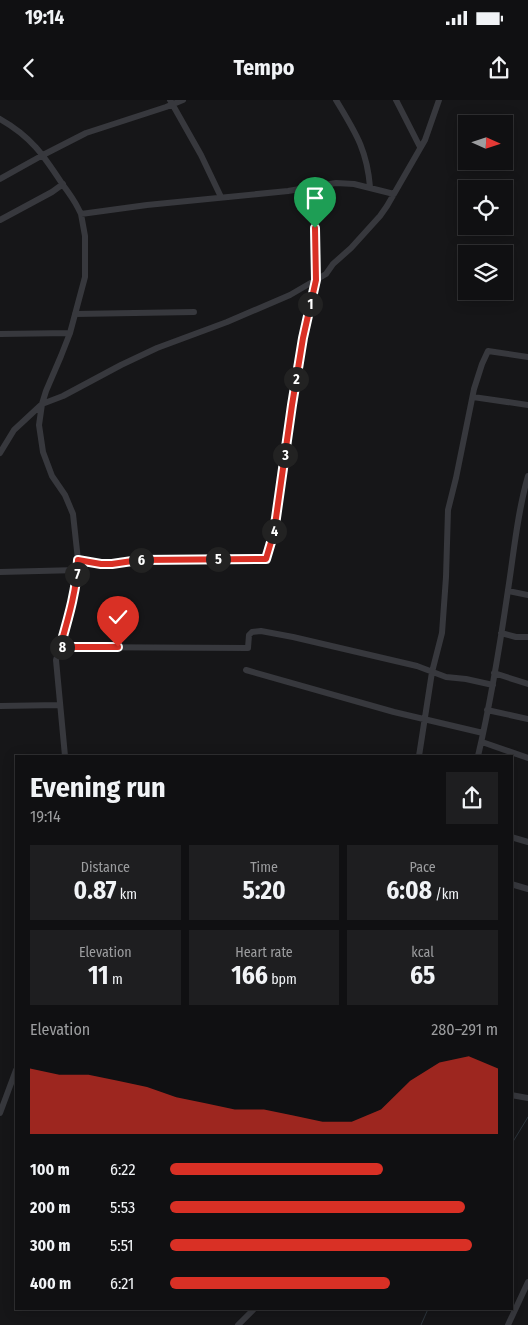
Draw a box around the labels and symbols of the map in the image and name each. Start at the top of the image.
north arrow [458,115,512,170]
pin [294,177,336,228]
pin: 1 [298,292,322,316]
pin: 2 [284,366,308,392]
pin: 3 [272,442,298,468]
pin: 4 [262,518,286,544]
pin: 5 [206,546,230,572]
pin: 6 [128,548,154,572]
pin: 7 [64,562,90,586]
pin [97,596,139,647]
pin: 8 [50,634,74,660]

